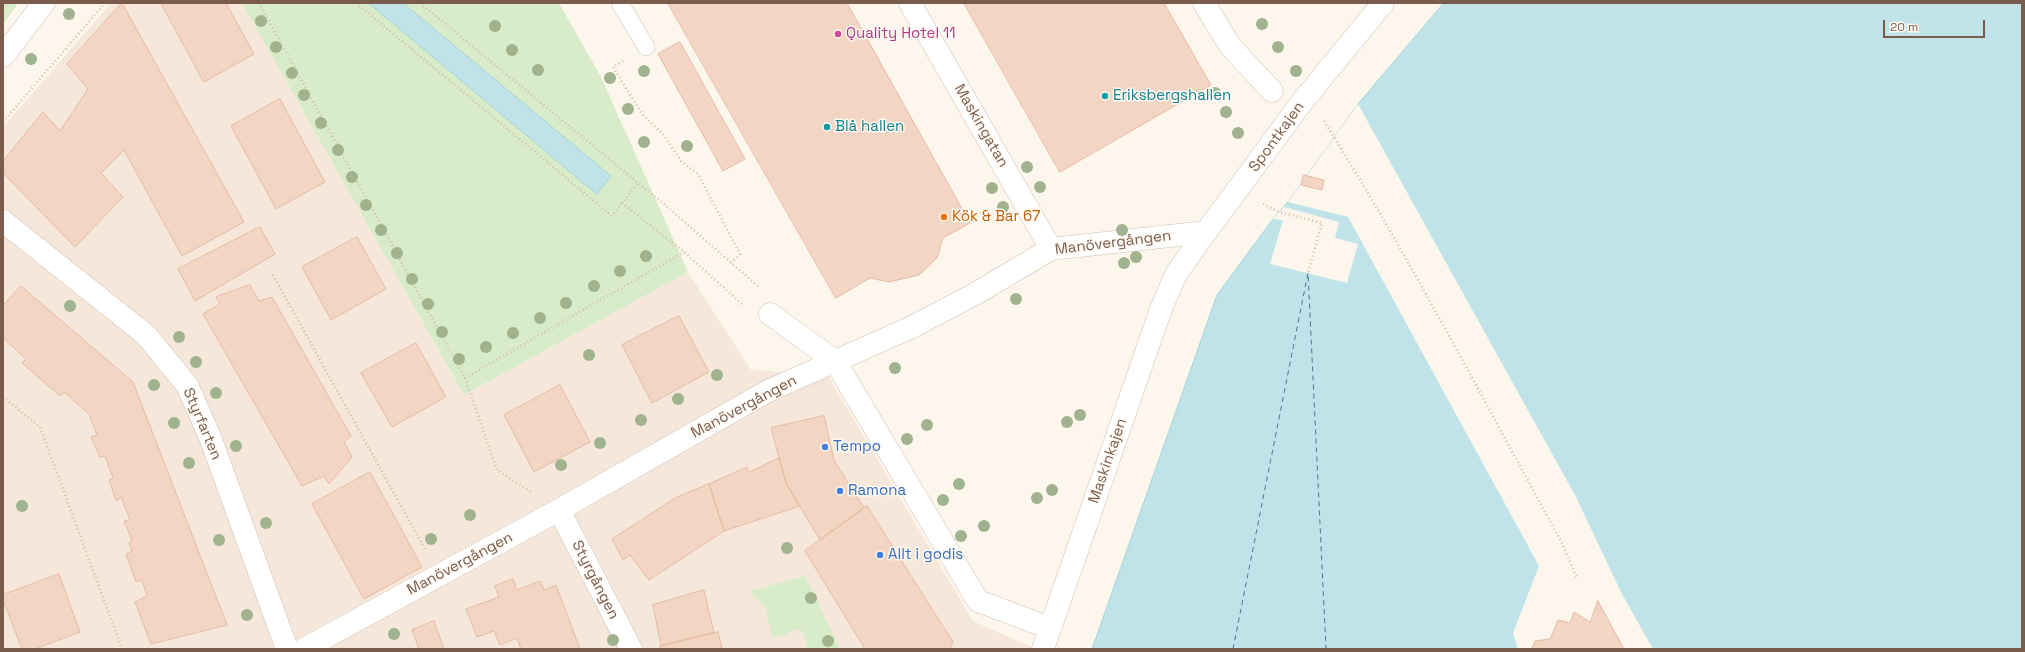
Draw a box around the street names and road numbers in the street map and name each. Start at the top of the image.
street label: Maskingatan [950,81,1012,171]
street label: Spontkajen [1246,98,1308,176]
street label: Manövergången [1054,227,1172,259]
street label: Manövergången [688,372,800,442]
street label: Styrfarten [179,385,225,463]
street label: Maskinkajen [1085,416,1131,506]
street label: Manövergången [404,529,516,599]
street label: Styrgången [568,538,622,622]

